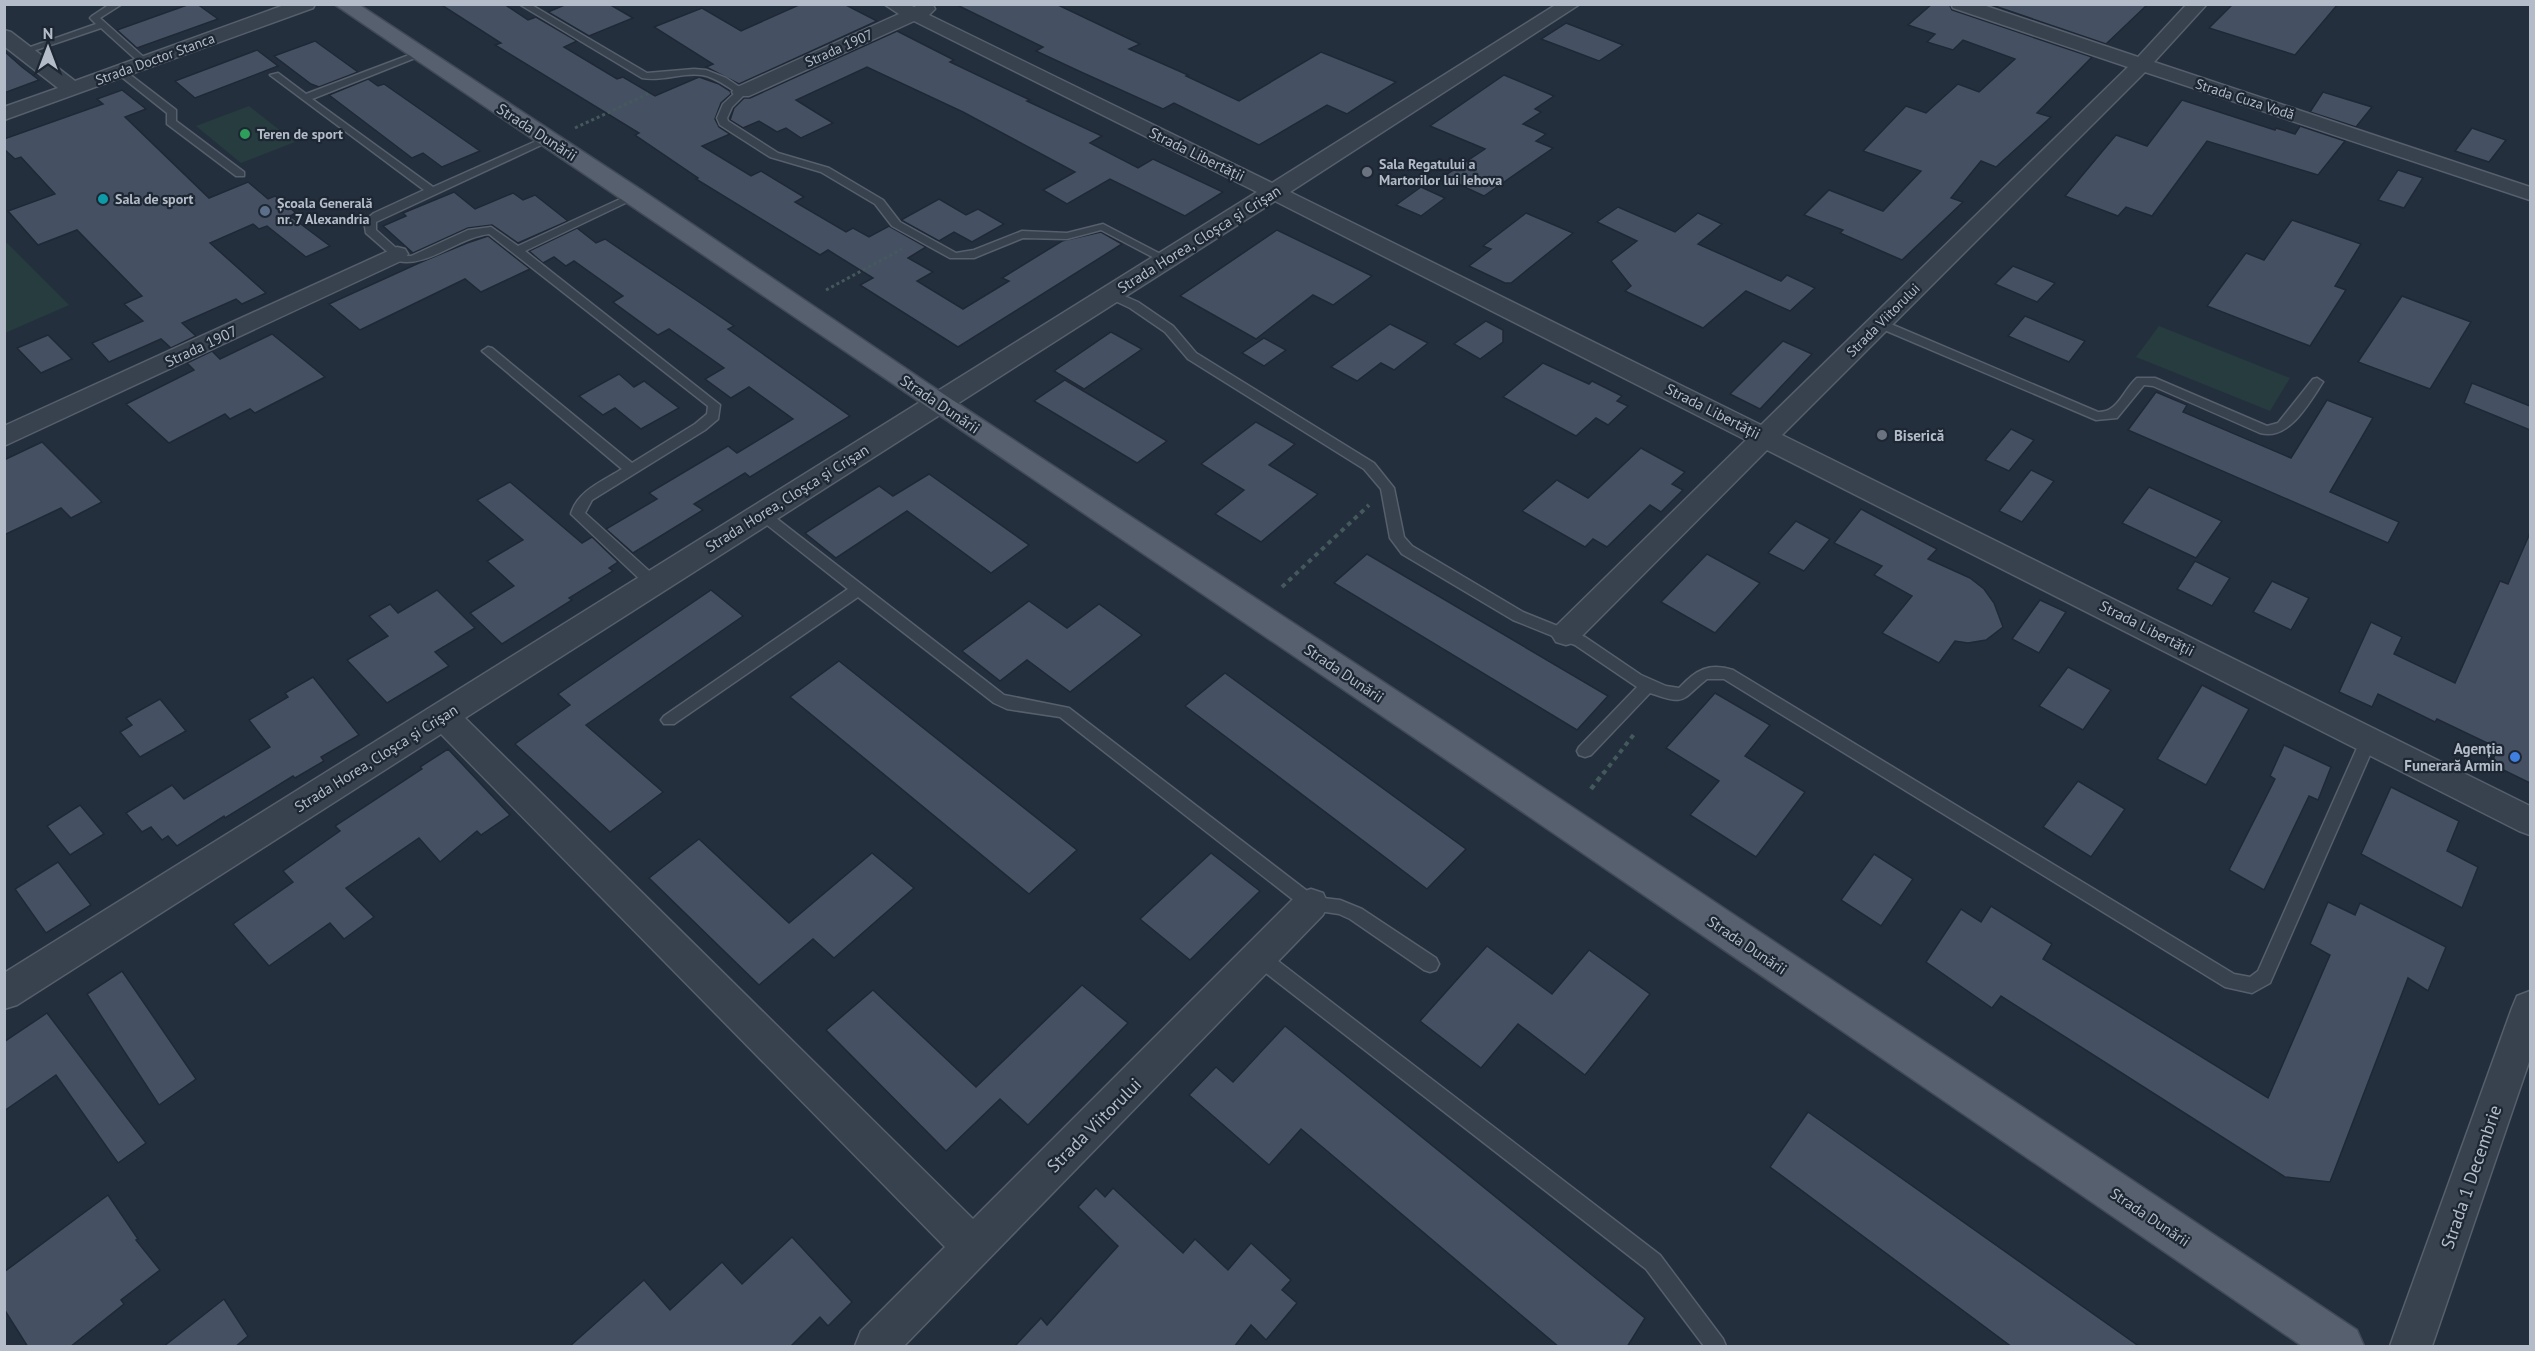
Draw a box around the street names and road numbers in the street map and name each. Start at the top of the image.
street label: Strada 1907 [802,25,876,71]
street label: Strada Doctor Stanca [93,29,217,89]
street label: Strada Cuza Vodă [2193,75,2297,123]
street label: Strada Dunării [493,99,581,165]
street label: Strada Libertății [1146,123,1248,185]
street label: Strada Horea, Cloşca şi Crişan [1114,181,1284,297]
street label: Strada Viitorului [1842,279,1924,361]
street label: Strada 1907 [162,321,240,371]
street label: Strada Dunării [897,370,983,438]
street label: Strada Libertății [1662,379,1764,443]
street label: Strada Horea, Cloşca şi Crişan [702,440,872,556]
street label: Strada Libertății [2096,596,2198,660]
street label: Strada Dunării [1301,639,1387,707]
street label: Strada Horea, Cloşca şi Crişan [291,700,461,816]
street label: Strada Dunării [1704,911,1790,979]
street label: Strada Viitorului [1042,1073,1146,1177]
street label: Strada 1 Decembrie [2436,1102,2506,1252]
street label: Strada Dunării [2107,1183,2193,1251]

